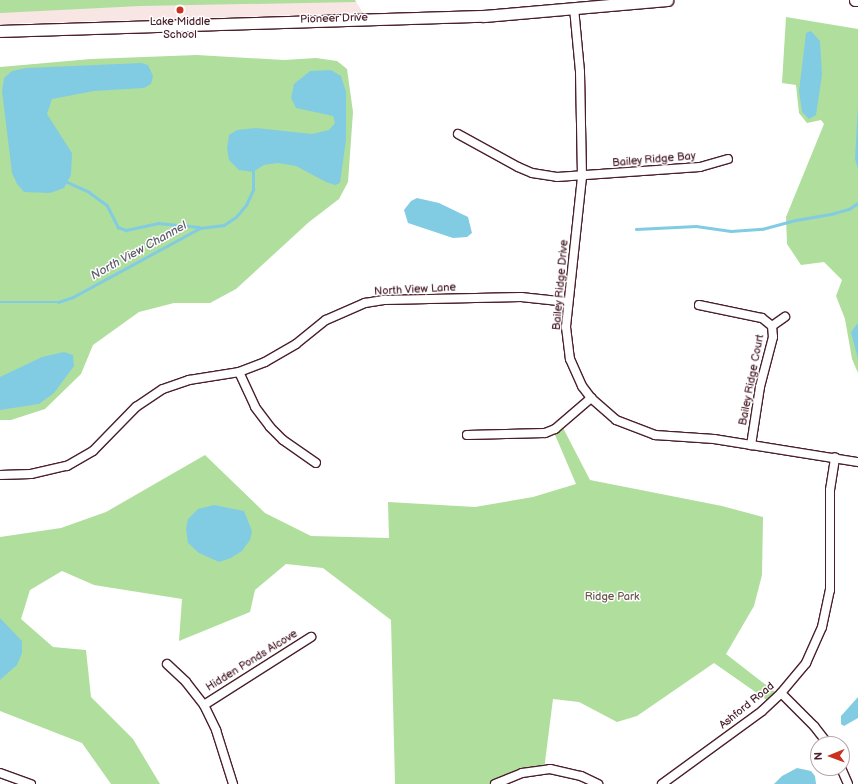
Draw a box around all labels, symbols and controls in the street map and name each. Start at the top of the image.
marker: Lake Middle School [175,5,185,15]
street label: Pioneer Drive [300,11,368,27]
place label: Lake Middle School [150,16,210,42]
street label: Bailey Ridge Bay [611,150,697,170]
water label: North View Channel [88,219,190,283]
street label: Bailey Ridge Drive [550,239,572,331]
street label: North View Lane [374,281,456,299]
street label: Bailey Ridge Court [737,333,767,427]
park label: Ridge Park [585,590,639,604]
street label: Hidden Ponds Alcove [204,627,300,695]
street label: Ashford Road [717,680,777,732]
north arrow [810,736,850,776]
text: N [812,752,825,760]

